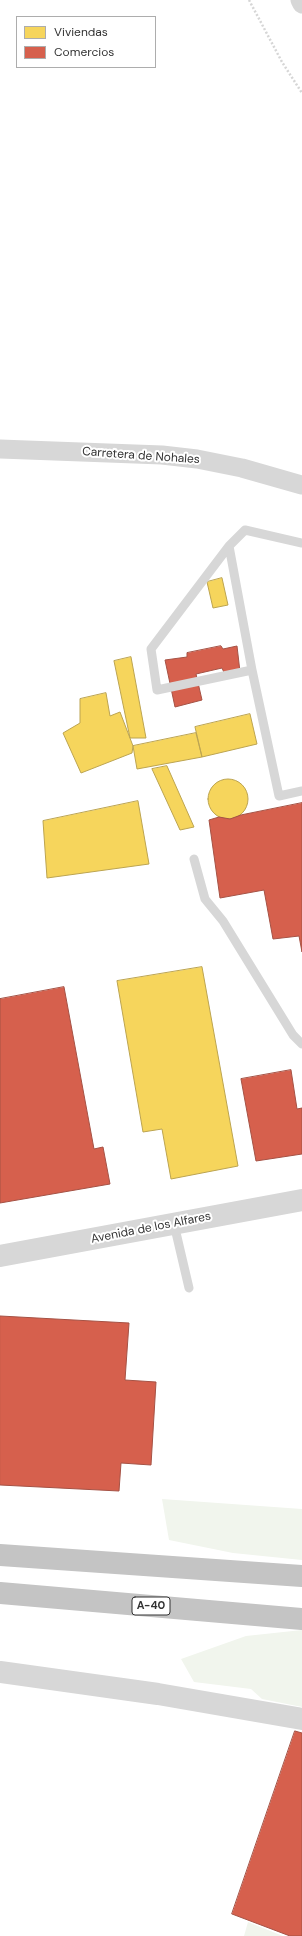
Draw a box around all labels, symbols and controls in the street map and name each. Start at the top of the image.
legend [16,16,156,68]
text: Viviendas [54,24,108,40]
text: Comercios [54,44,114,60]
street label: Carretera de Nohales [82,445,200,467]
street label: Avenida de los Alfares [90,1209,212,1247]
road number: A-40 [132,1597,170,1615]

